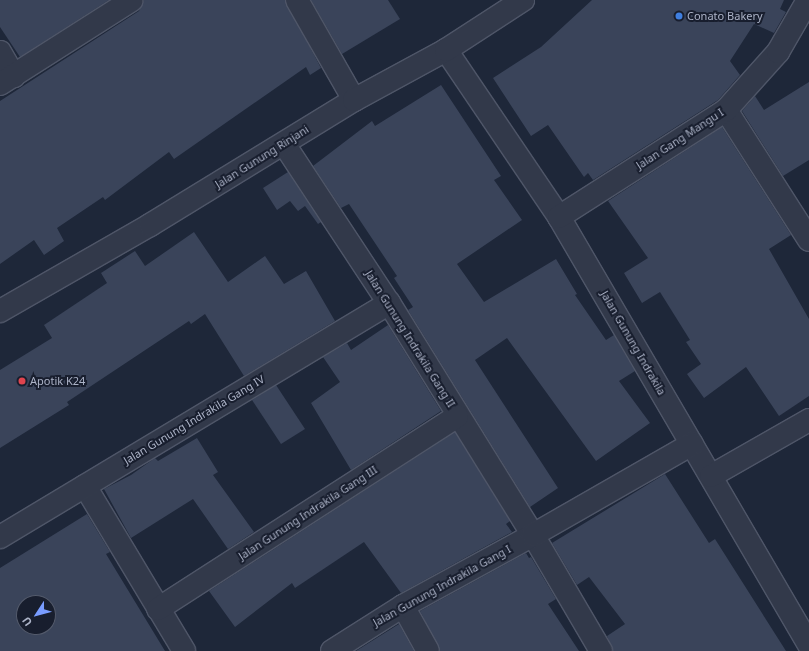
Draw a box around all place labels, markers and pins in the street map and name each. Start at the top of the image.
place label: Conato Bakery [687,9,763,23]
marker: Conato Bakery [674,11,684,21]
place label: Apotik K24 [30,374,85,388]
marker: Apotik K24 [17,376,27,386]

